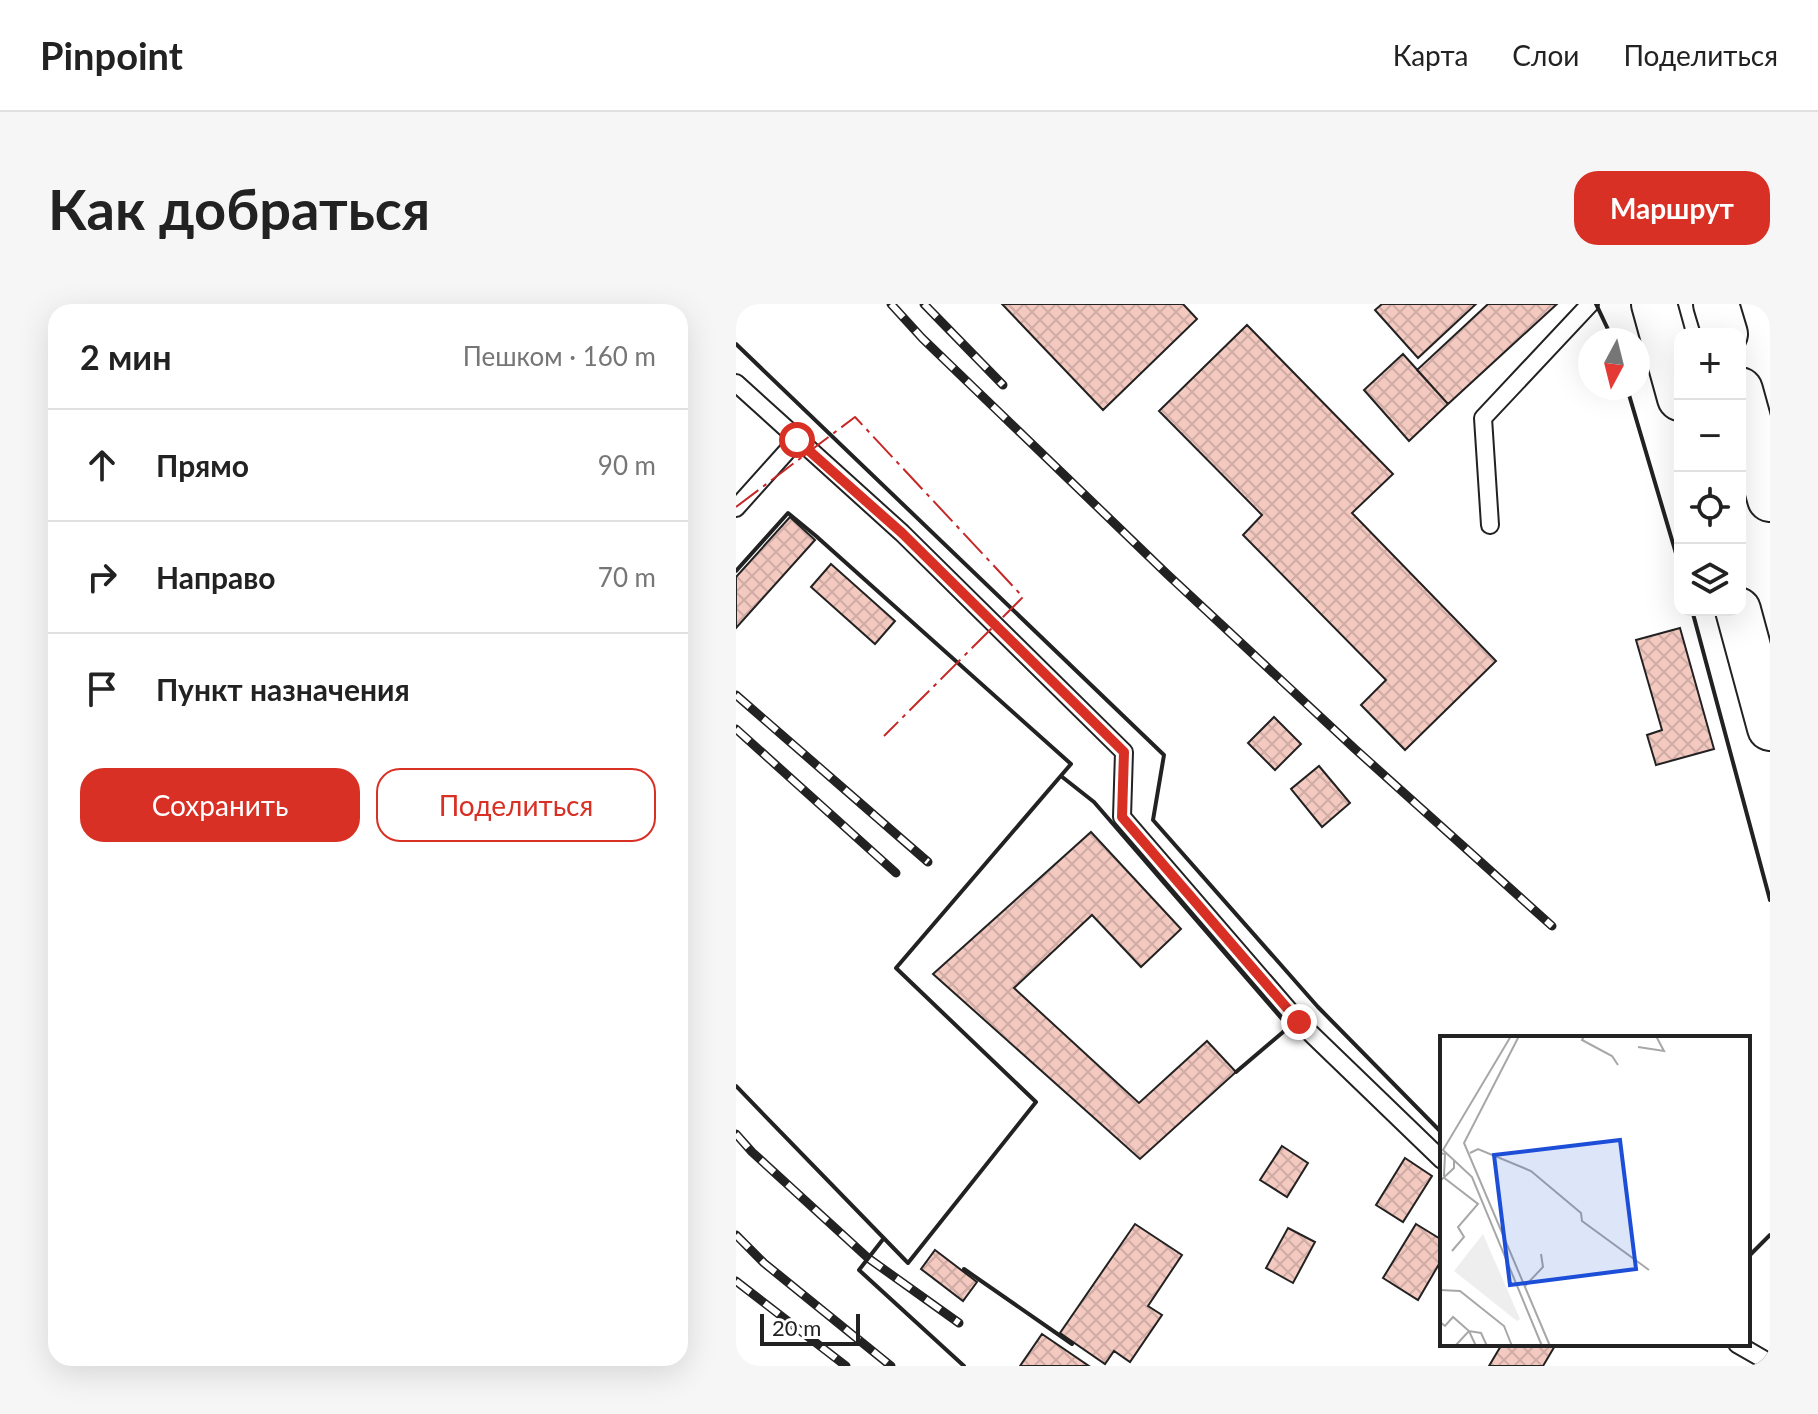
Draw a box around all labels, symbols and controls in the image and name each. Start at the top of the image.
text: Pinpoint [40,32,183,78]
text: Карта [1393,38,1468,72]
text: Слои [1512,38,1579,72]
text: Поделиться [1623,38,1778,72]
button: Маршрут [1574,171,1770,245]
text: Как добраться [48,175,430,242]
north arrow [1578,328,1650,400]
map controls [1674,328,1746,616]
button: + [1674,328,1746,400]
text: 2 мин [80,336,172,377]
text: Пешком · 160 m [463,340,656,372]
button: − [1674,400,1746,472]
route start [779,422,815,458]
icon: ahead [80,443,124,487]
text: Прямо [156,447,249,483]
text: 90 m [598,449,656,481]
button: locate [1674,472,1746,544]
button: layers [1674,544,1746,616]
icon: right [80,555,124,599]
text: Направо [156,559,276,595]
text: 70 m [598,561,656,593]
icon: arrive [80,667,124,711]
text: Пункт назначения [156,671,410,707]
button: Сохранить [80,768,360,842]
button: Поделиться [376,768,656,842]
route end [1281,1004,1317,1040]
inset map [1440,1036,1750,1346]
scale bar [760,1310,860,1346]
text: 20 m [772,1314,821,1341]

